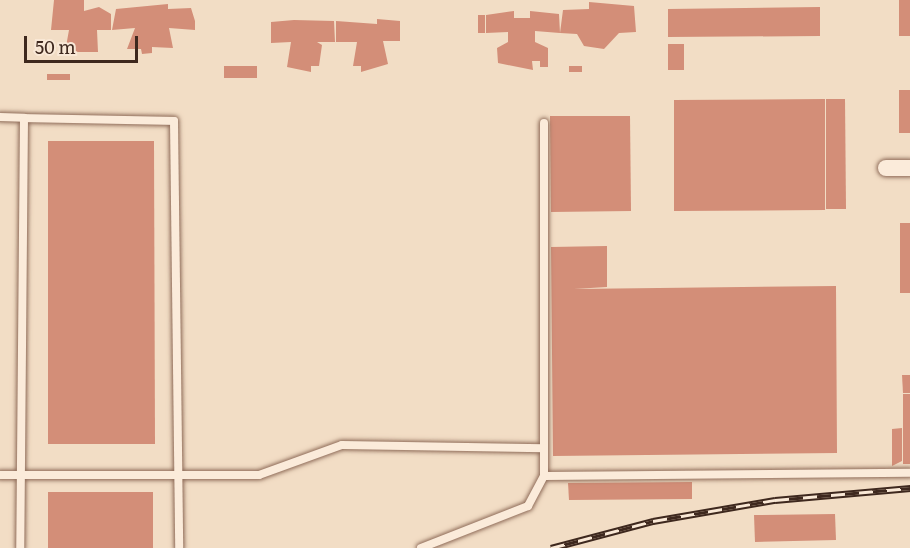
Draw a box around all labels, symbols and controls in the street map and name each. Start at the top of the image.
scale bar [27,24,141,62]
text: 50 m [35,33,76,60]

